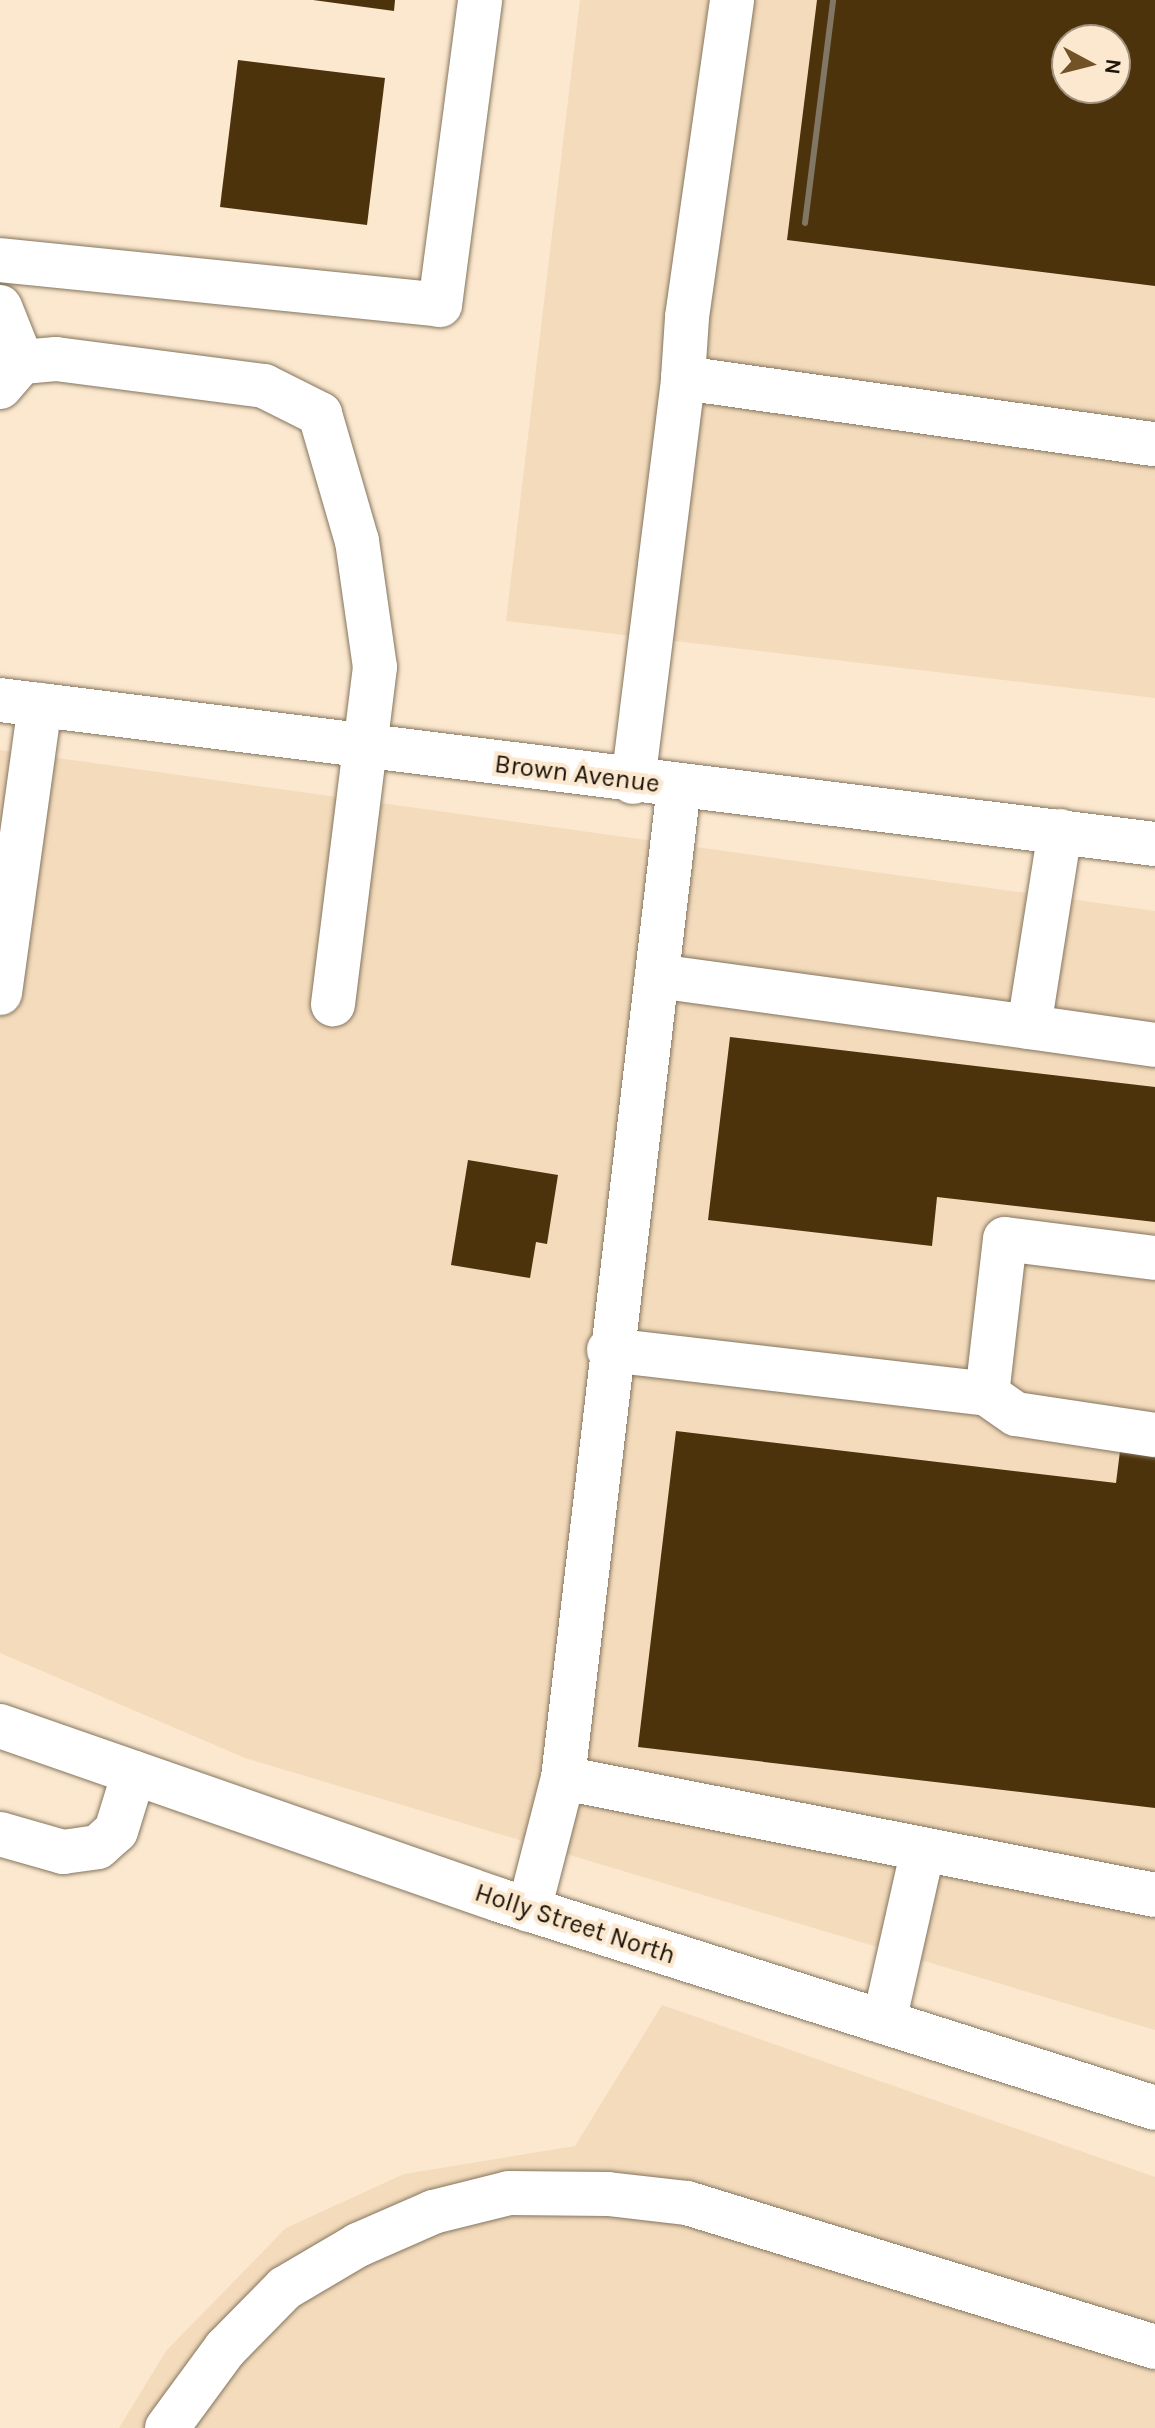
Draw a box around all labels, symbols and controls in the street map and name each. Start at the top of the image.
north arrow [1051,24,1131,104]
text: N [1099,57,1127,76]
street label: Brown Avenue [493,748,661,800]
street label: Holly Street North [471,1877,679,1971]

